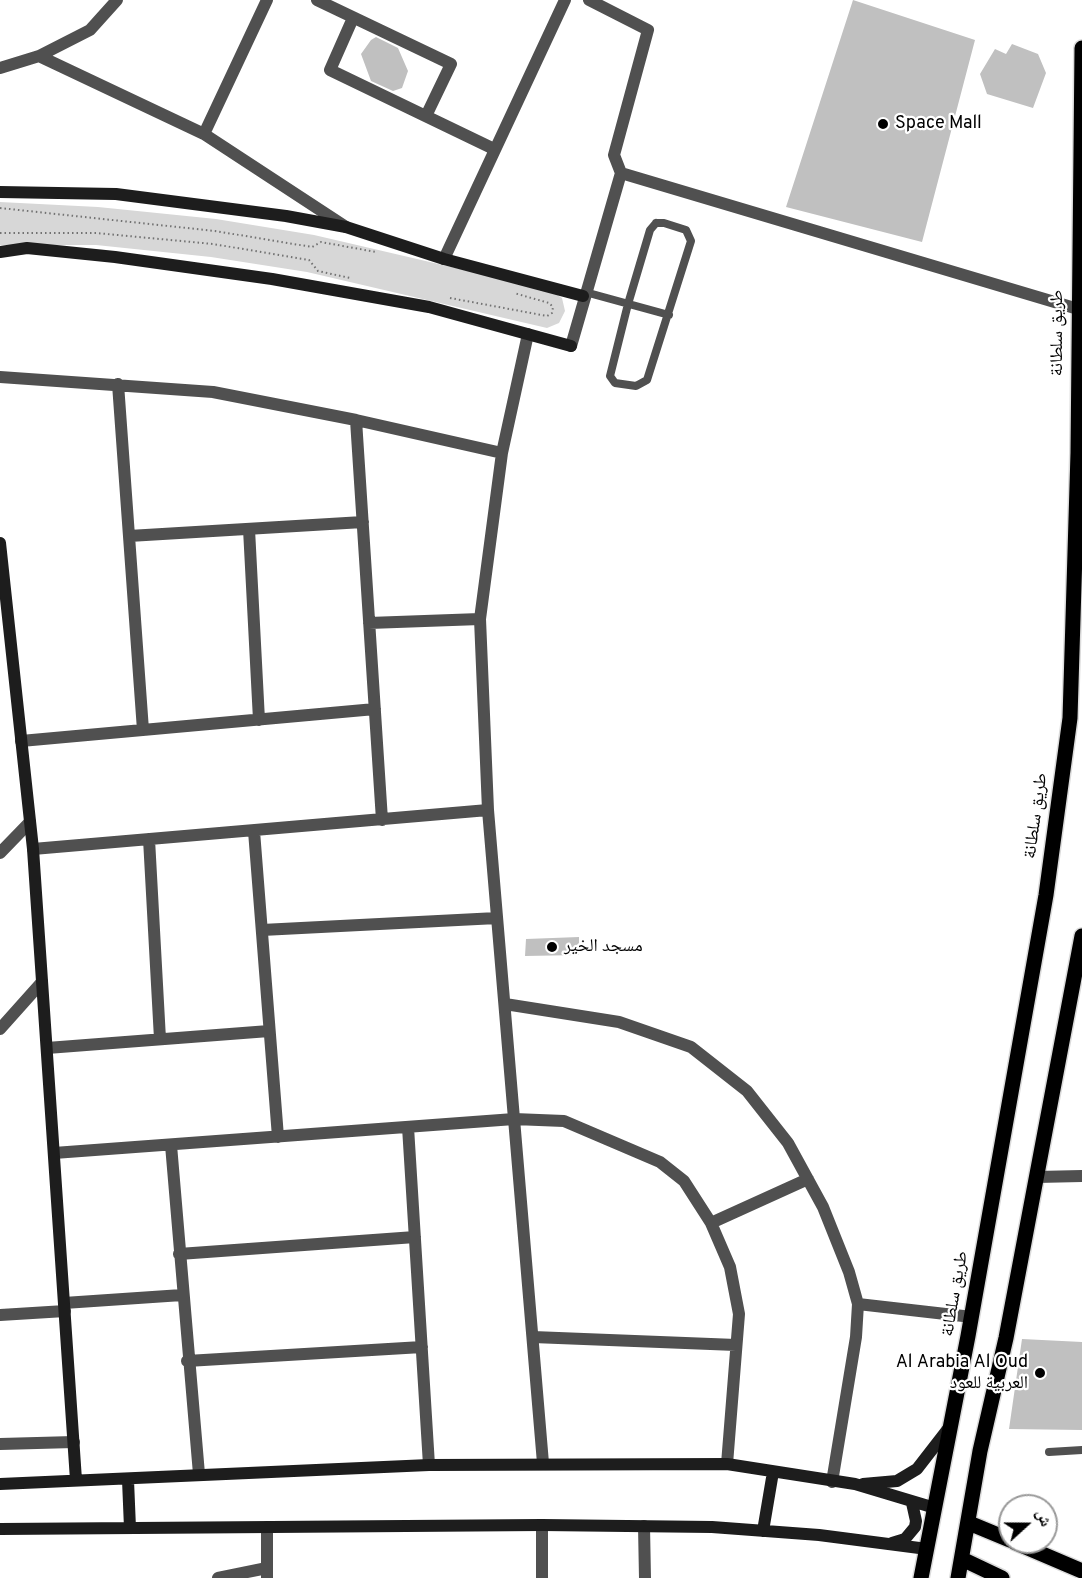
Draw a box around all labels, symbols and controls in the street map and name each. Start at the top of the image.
place label: Space Mall [895,113,982,135]
marker: Space Mall [876,117,890,131]
street label: طريق سلطانة [1047,290,1069,376]
street label: طريق سلطانة [1020,772,1054,860]
place label: مسجد الخير [564,936,643,958]
marker: مسجد الخير [545,940,559,954]
street label: طريق سلطانة [938,1250,974,1338]
place label: Al Arabia Al Oud العربية للعود [896,1352,1028,1394]
marker: Al Arabia Al Oud العربية للعود [1033,1366,1047,1380]
north arrow [998,1494,1058,1554]
text: ش [1031,1507,1055,1530]

